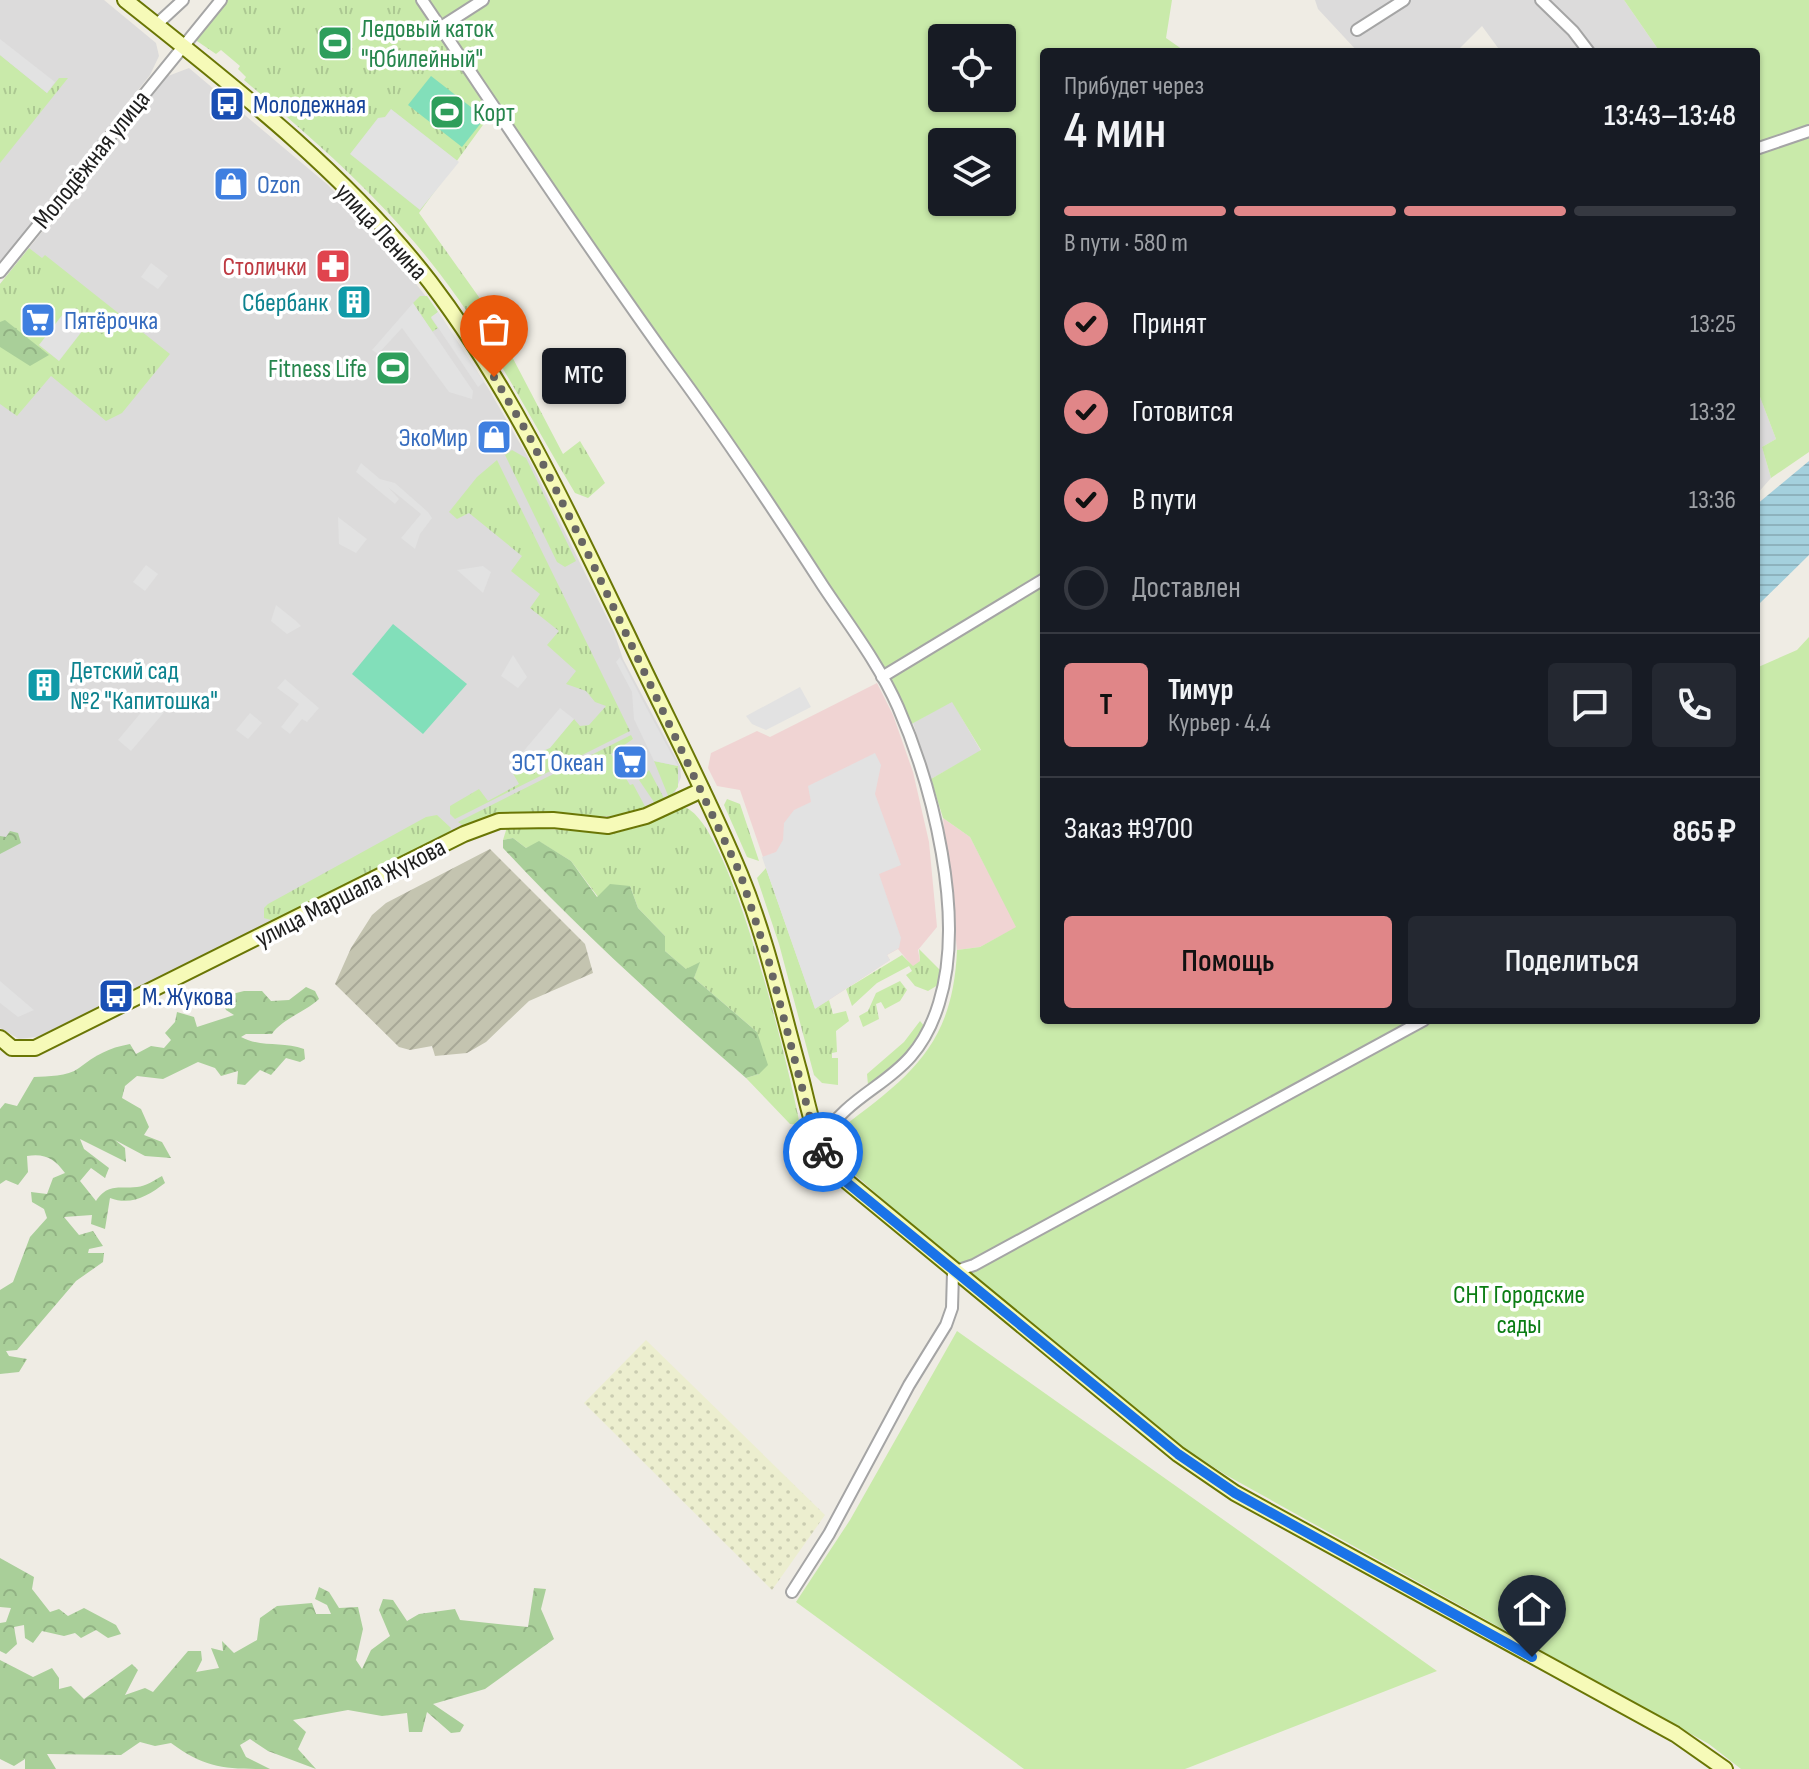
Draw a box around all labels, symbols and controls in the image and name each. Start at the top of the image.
place label: Ледовый каток "Юбилейный" [361,14,494,75]
sports icon: Ледовый каток "Юбилейный" [316,24,354,62]
map controls [928,24,1016,216]
button: locate [928,24,1016,112]
text: Прибудет через [1064,71,1204,102]
street label: Молодёжная улица [27,85,157,235]
bus stop icon: Молодежная [208,85,246,123]
place label: Молодежная [253,90,366,121]
sports icon: Корт [428,93,466,131]
place label: Корт [473,98,515,129]
text: 13:43–13:48 [1604,98,1736,134]
text: 4 мин [1064,100,1166,163]
button: layers [928,128,1016,216]
shop icon: Ozon [212,165,250,203]
place label: Ozon [257,170,301,201]
street label: улица Ленина [328,177,434,287]
text: В пути · 580 m [1064,228,1188,259]
pharmacy icon: Столички [314,247,352,285]
place label: Столички [222,252,307,283]
building icon: Сбербанк [335,283,373,321]
place label: Сбербанк [242,288,328,319]
pin [460,295,528,377]
supermarket icon: Пятёрочка [19,301,57,339]
icon: check [1064,302,1108,346]
place label: Пятёрочка [64,306,158,337]
text: Принят [1132,306,1207,342]
icon: bag [472,307,516,351]
text: 13:25 [1690,309,1736,340]
sports icon: Fitness Life [374,349,412,387]
callout: МТС [542,349,626,405]
place label: Fitness Life [268,354,367,385]
text: МТС [564,360,604,391]
icon: check [1064,390,1108,434]
text: Готовится [1132,394,1233,430]
text: 13:32 [1689,397,1736,428]
shop icon: ЭкоМир [475,418,513,456]
place label: ЭкоМир [399,423,468,454]
icon: check [1064,478,1108,522]
text: В пути [1132,482,1197,518]
text: 13:36 [1689,485,1736,516]
text: Доставлен [1132,570,1241,606]
place label: Детский сад №2 "Капитошка" [70,656,218,717]
button: chat [1548,663,1632,747]
button: phone [1652,663,1736,747]
building icon: Детский сад №2 "Капитошка" [25,666,63,704]
text: Тимур [1168,672,1233,708]
text: Т [1099,687,1113,723]
text: Курьер · 4.4 [1168,708,1271,739]
supermarket icon: ЭСТ Океан [611,743,649,781]
place label: ЭСТ Океан [511,748,604,779]
text: Заказ #9700 [1064,811,1193,847]
text: 865 ₽ [1672,814,1736,850]
street label: улица Маршала Жукова [250,832,451,955]
button: Помощь [1064,916,1392,1008]
button: Поделиться [1408,916,1736,1008]
bus stop icon: М. Жукова [97,977,135,1015]
place label: М. Жукова [142,982,233,1013]
courier [783,1112,863,1192]
icon: bike [801,1130,845,1174]
park label: СНТ Городские сады [1453,1280,1585,1341]
pin [1498,1575,1566,1657]
icon: home [1510,1587,1554,1631]

